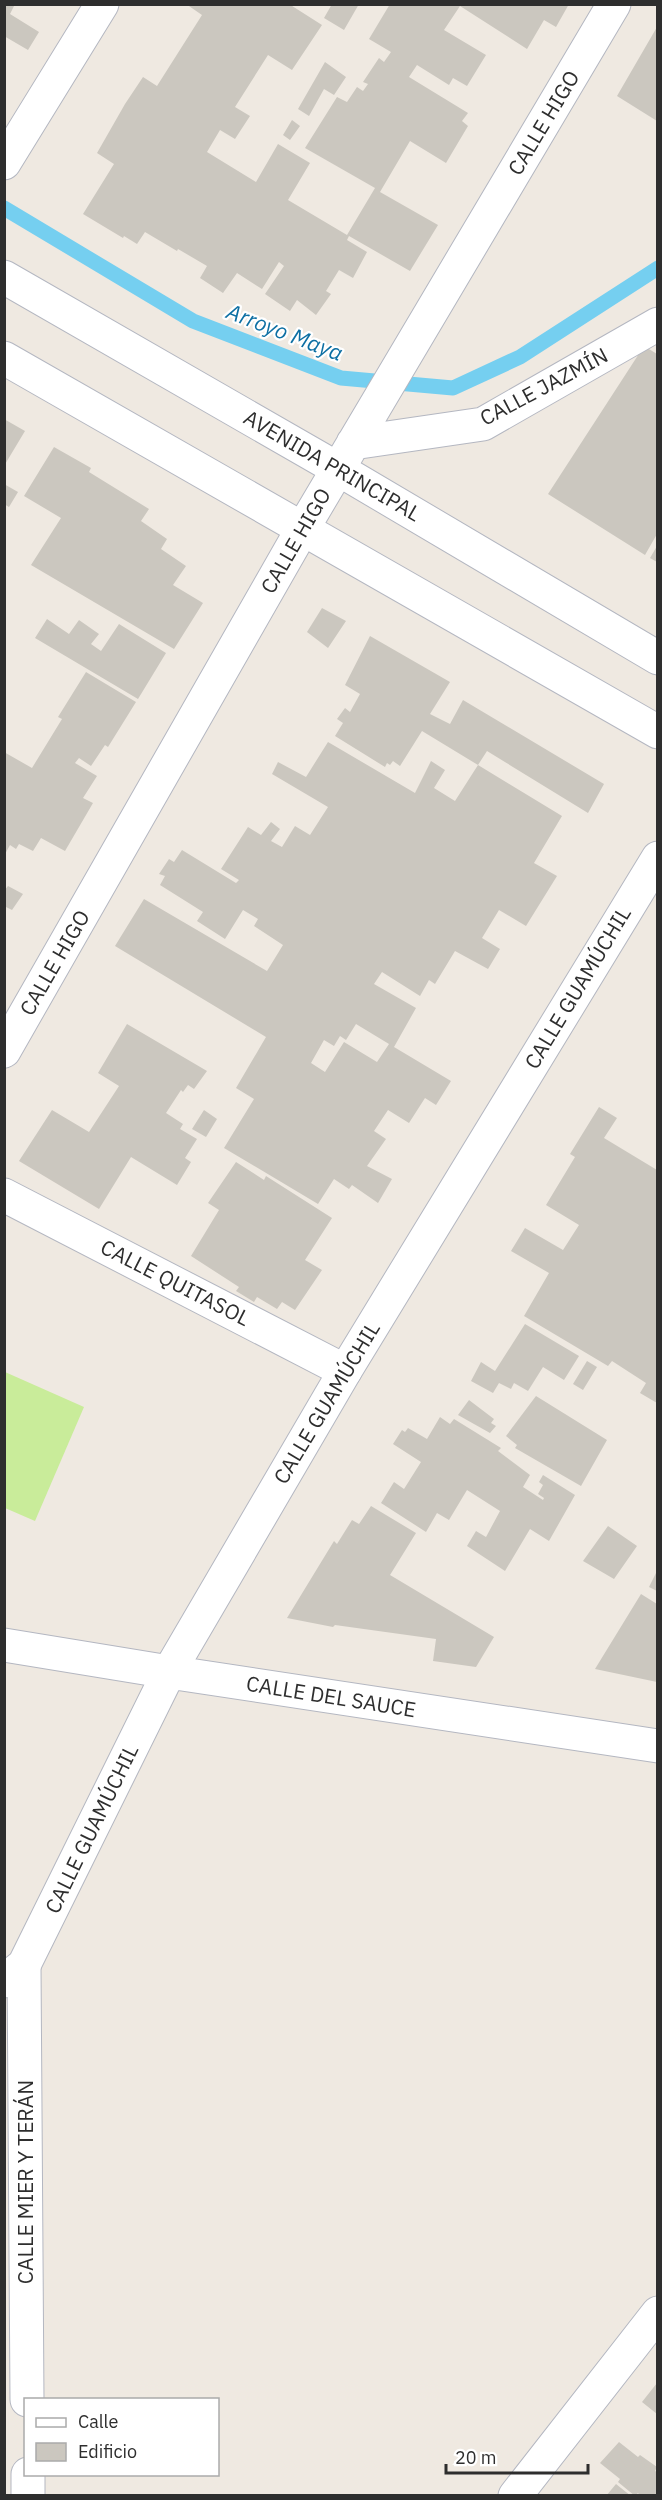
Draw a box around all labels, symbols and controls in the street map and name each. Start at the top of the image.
street label: CALLE HIGO [501,65,585,180]
water label: Arroyo Maya [222,296,347,367]
street label: CALLE JAZMÍN [475,341,612,432]
street label: AVENIDA PRINCIPAL [239,403,426,527]
street label: CALLE HIGO [254,483,337,598]
street label: CALLE GUAMÚCHIL [518,901,637,1074]
street label: CALLE HIGO [13,905,96,1020]
street label: CALLE QUITASOL [96,1232,255,1332]
street label: CALLE GUAMÚCHIL [267,1316,386,1489]
street label: CALLE DEL SAUCE [244,1669,418,1723]
street label: CALLE GUAMÚCHIL [38,1739,144,1918]
street label: CALLE MIER Y TERÁN [11,2080,39,2284]
legend [24,2398,219,2476]
text: Calle [78,2410,118,2433]
scale bar [446,2437,588,2475]
text: Edificio [78,2440,137,2463]
text: 20 m [455,2446,497,2469]

